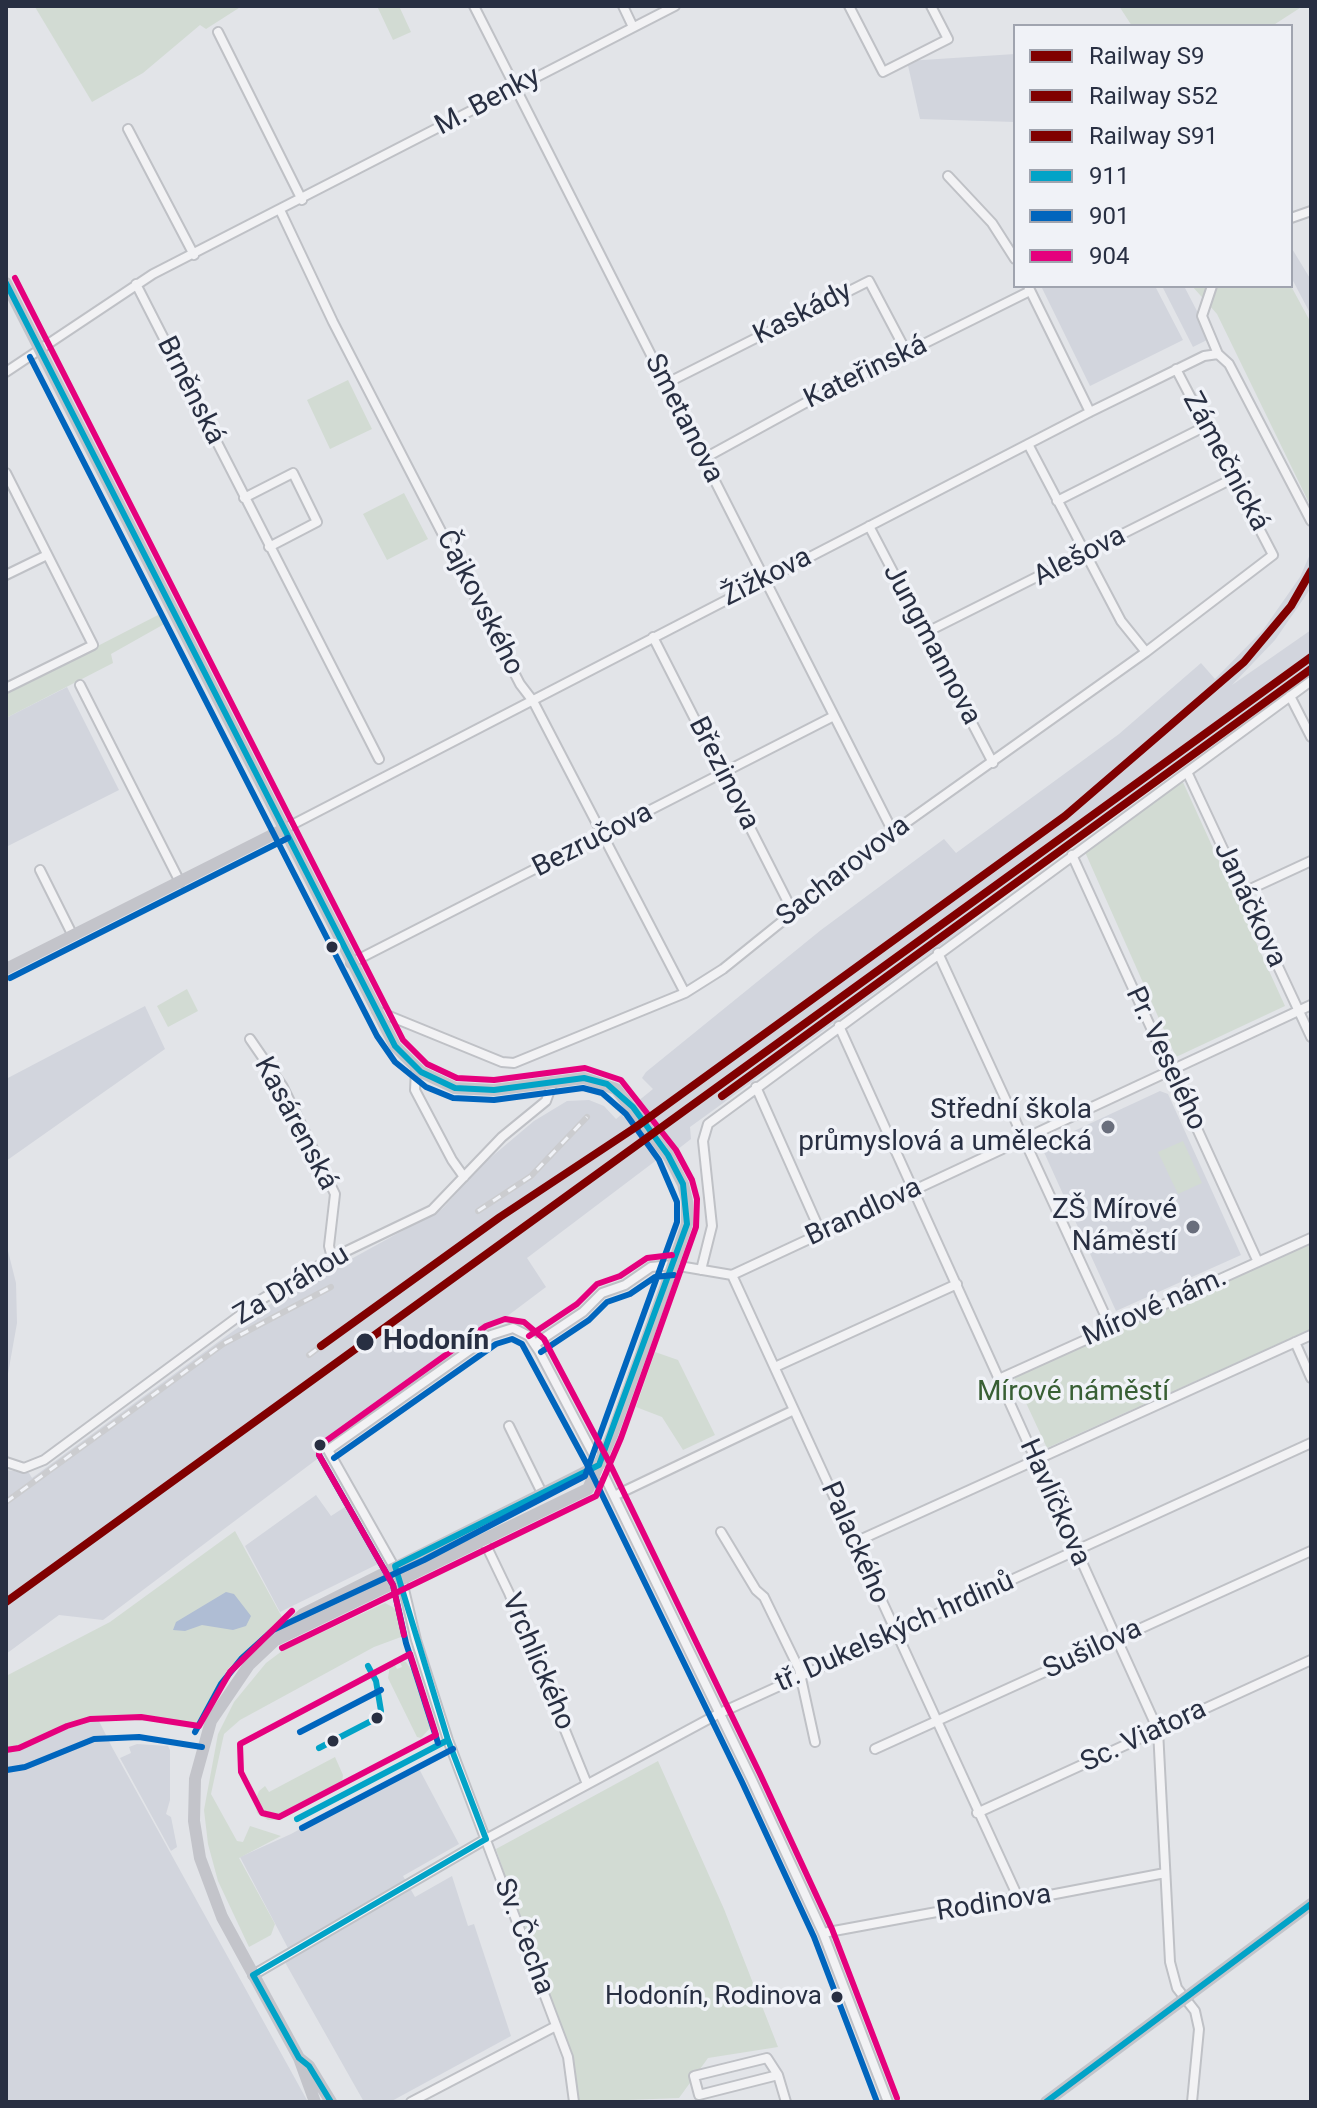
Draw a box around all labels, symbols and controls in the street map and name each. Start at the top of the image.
legend [1013,24,1293,288]
text: Railway S9 [1089,42,1204,70]
street label: M. Benky [430,60,546,144]
text: Railway S52 [1089,82,1218,110]
text: Railway S91 [1089,122,1218,150]
text: 911 [1089,162,1129,190]
text: 901 [1089,202,1129,230]
text: 904 [1089,242,1129,270]
street label: Kaskády [748,275,858,353]
street label: Kateřinská [799,329,933,417]
street label: Brněnská [149,331,231,451]
street label: Smetanova [636,349,730,489]
street label: Zámečnická [1174,387,1276,537]
street label: Alešova [1028,520,1132,594]
street label: Čajkovského [428,525,530,681]
street label: Žižkova [717,541,817,615]
street label: Jungmannova [875,559,987,731]
street label: Březinova [680,712,766,836]
street label: Bezručova [527,796,659,886]
street label: Sacharovova [771,810,917,934]
street label: Janáčkova [1205,837,1293,973]
unlabelled marker [324,939,340,955]
street label: Pr. Veselého [1117,982,1213,1136]
street label: Kasárenská [246,1052,344,1196]
place label: Střední škola průmyslová a umělecká [798,1094,1092,1160]
marker: Střední škola průmyslová a umělecká [1099,1118,1117,1136]
street label: Brandlova [801,1172,927,1254]
place label: ZŠ Mírové Náměstí [1052,1194,1177,1260]
marker: ZŠ Mírové Náměstí [1184,1218,1202,1236]
street label: Za Dráhou [228,1239,356,1333]
street label: Mírové nám. [1078,1261,1232,1355]
place label: Hodonín [383,1325,489,1359]
marker: Hodonín [354,1331,376,1353]
park label: Mírové náměstí [977,1376,1169,1410]
street label: Havlíčkova [1011,1434,1097,1572]
unlabelled marker [312,1437,328,1453]
street label: Palackého [812,1477,896,1609]
street label: tř. Dukelských hrdinů [771,1565,1019,1701]
street label: Vrchlického [493,1589,581,1735]
street label: Sušilova [1039,1613,1147,1687]
street label: Sc. Viatora [1076,1693,1212,1781]
unlabelled marker [369,1710,385,1726]
unlabelled marker [325,1733,341,1749]
street label: Sv. Čecha [486,1874,560,2000]
street label: Rodinova [934,1878,1054,1930]
place label: Hodonín, Rodinova [605,1981,822,2013]
marker: Hodonín, Rodinova [829,1989,845,2005]

